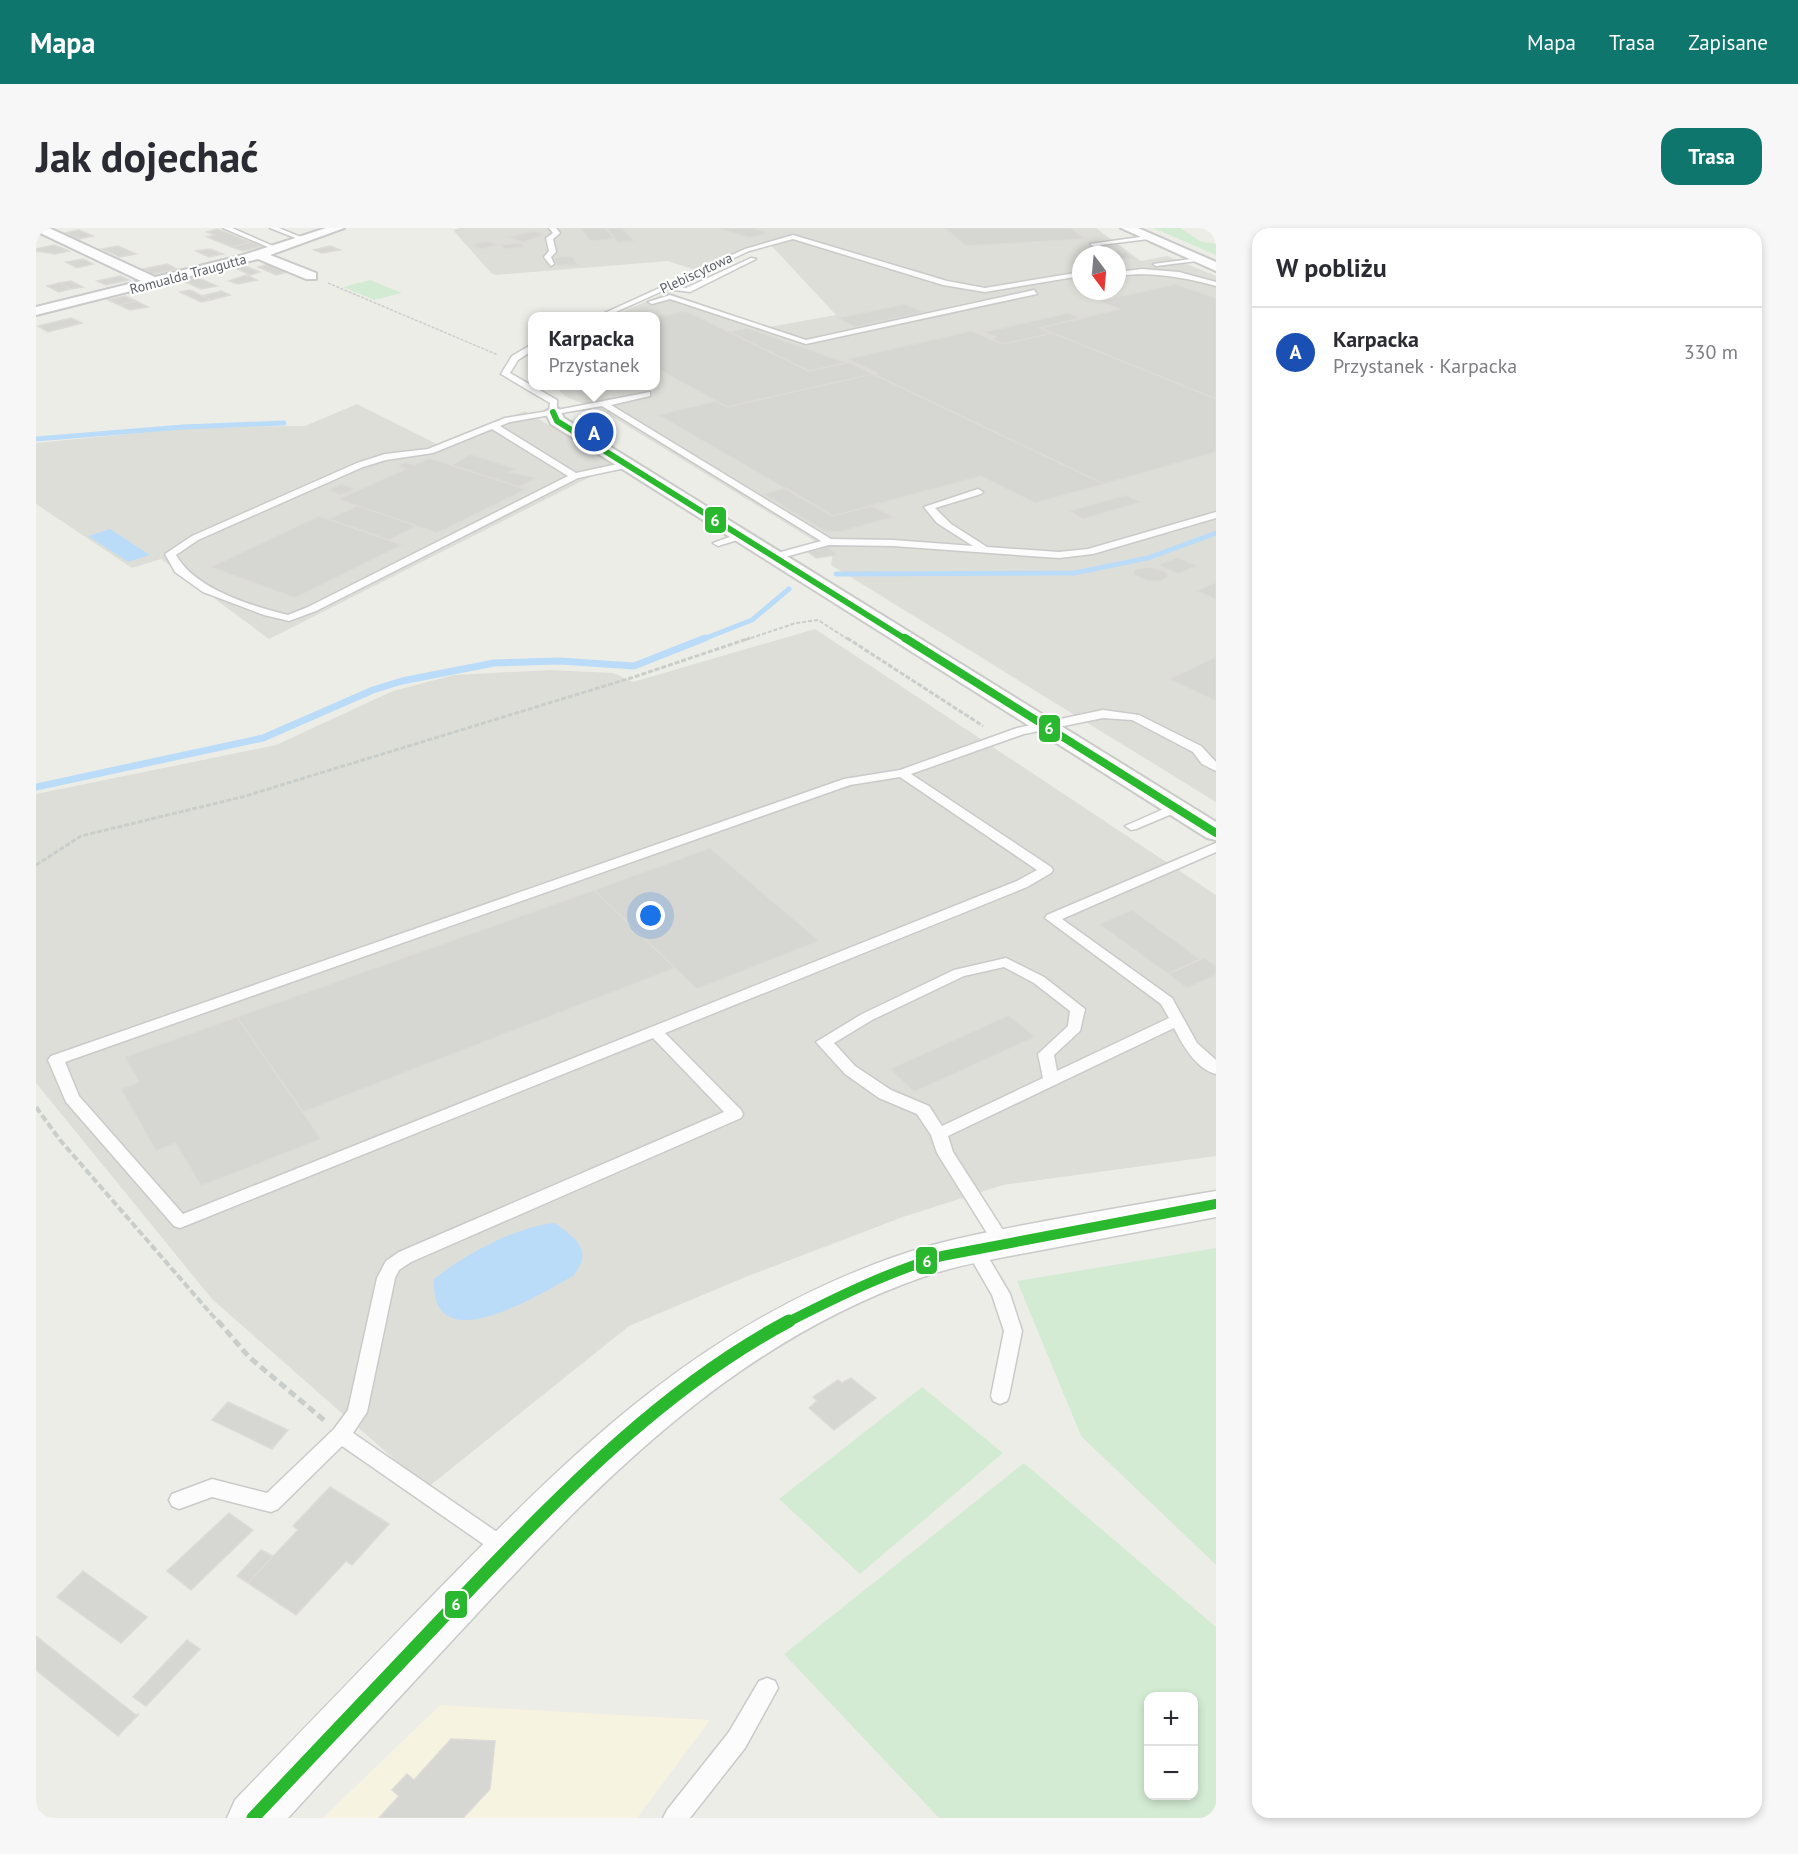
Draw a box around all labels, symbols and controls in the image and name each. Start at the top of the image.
text: Mapa [30,24,95,61]
text: Mapa [1527,29,1576,56]
text: Trasa [1609,29,1655,56]
text: Zapisane [1688,29,1768,56]
button: Trasa [1661,128,1762,185]
text: Jak dojechać [36,129,259,184]
north arrow [1072,246,1126,300]
street label: Plebiscytowa [657,248,735,298]
street label: Romualda Traugutta [128,250,248,298]
text: W pobliżu [1276,251,1387,284]
popup [528,312,660,390]
text: Karpacka [548,324,634,352]
text: Karpacka [1333,325,1419,353]
text: A [1289,339,1302,365]
text: 330 m [1684,339,1738,365]
text: Przystanek [548,352,640,378]
text: Przystanek · Karpacka [1333,353,1517,379]
pin: A [574,410,614,454]
line badge: 6 [704,506,727,534]
text: 6 [710,510,720,530]
line badge: 6 [1038,714,1061,743]
text: 6 [1044,718,1054,738]
your location [636,901,665,930]
line badge: 6 [915,1246,938,1275]
text: 6 [922,1251,932,1271]
line badge: 6 [444,1590,468,1619]
text: 6 [451,1594,461,1614]
map controls [1144,1692,1198,1800]
button: + [1144,1692,1198,1746]
button: − [1144,1746,1198,1800]

